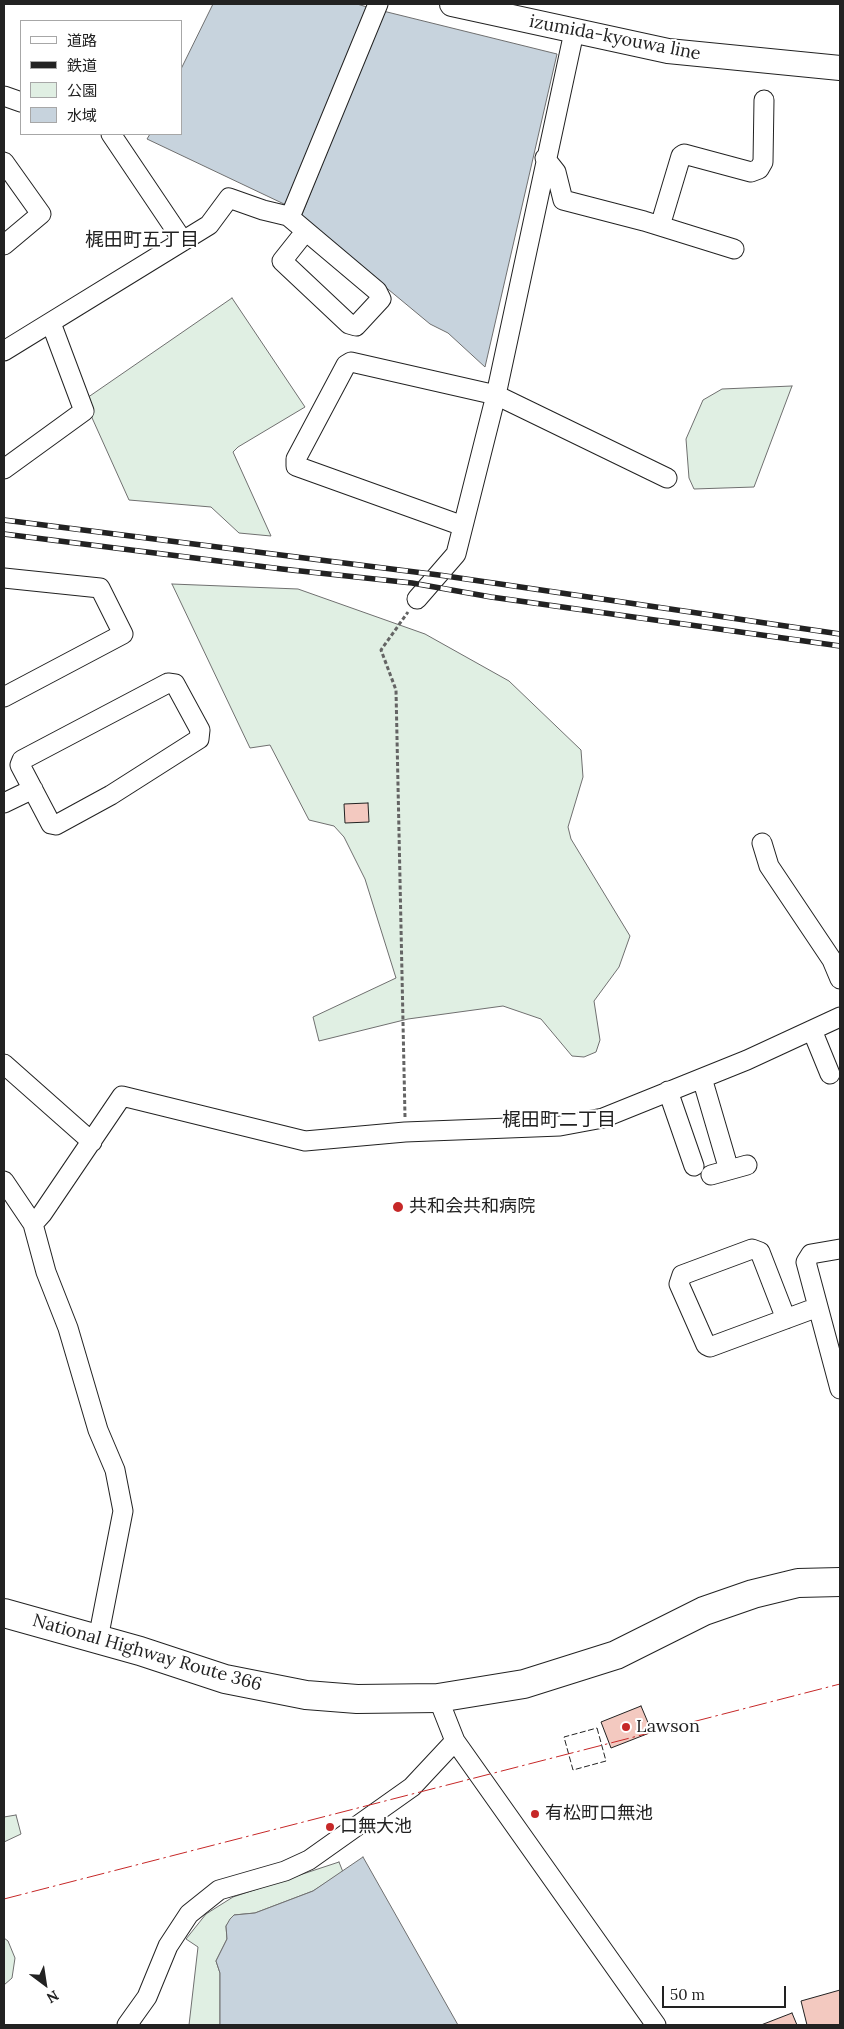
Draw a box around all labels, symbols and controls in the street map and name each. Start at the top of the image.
street label: izumida-kyouwa line [528,11,702,65]
legend [20,20,182,135]
text: 道路 [67,31,97,50]
text: 鉄道 [67,56,97,75]
text: 公園 [67,81,97,100]
text: 水域 [67,106,97,125]
district label: 梶田町五丁目 [85,230,199,252]
district label: 梶田町二丁目 [502,1110,616,1132]
place label: 共和会共和病院 [409,1196,535,1218]
marker: 共和会共和病院 [391,1200,405,1214]
street label: National Highway Route 366 [30,1610,264,1696]
place label: Lawson [636,1716,700,1738]
marker: Lawson [620,1721,632,1733]
place label: 有松町口無池 [545,1803,653,1825]
marker: 有松町口無池 [529,1808,541,1820]
place label: 口無大池 [340,1816,412,1838]
marker: 口無大池 [324,1821,336,1833]
north arrow [20,1959,70,2009]
scale bar [664,1976,788,2008]
text: 50 m [670,1985,705,2004]
text: N [43,1986,62,2007]

